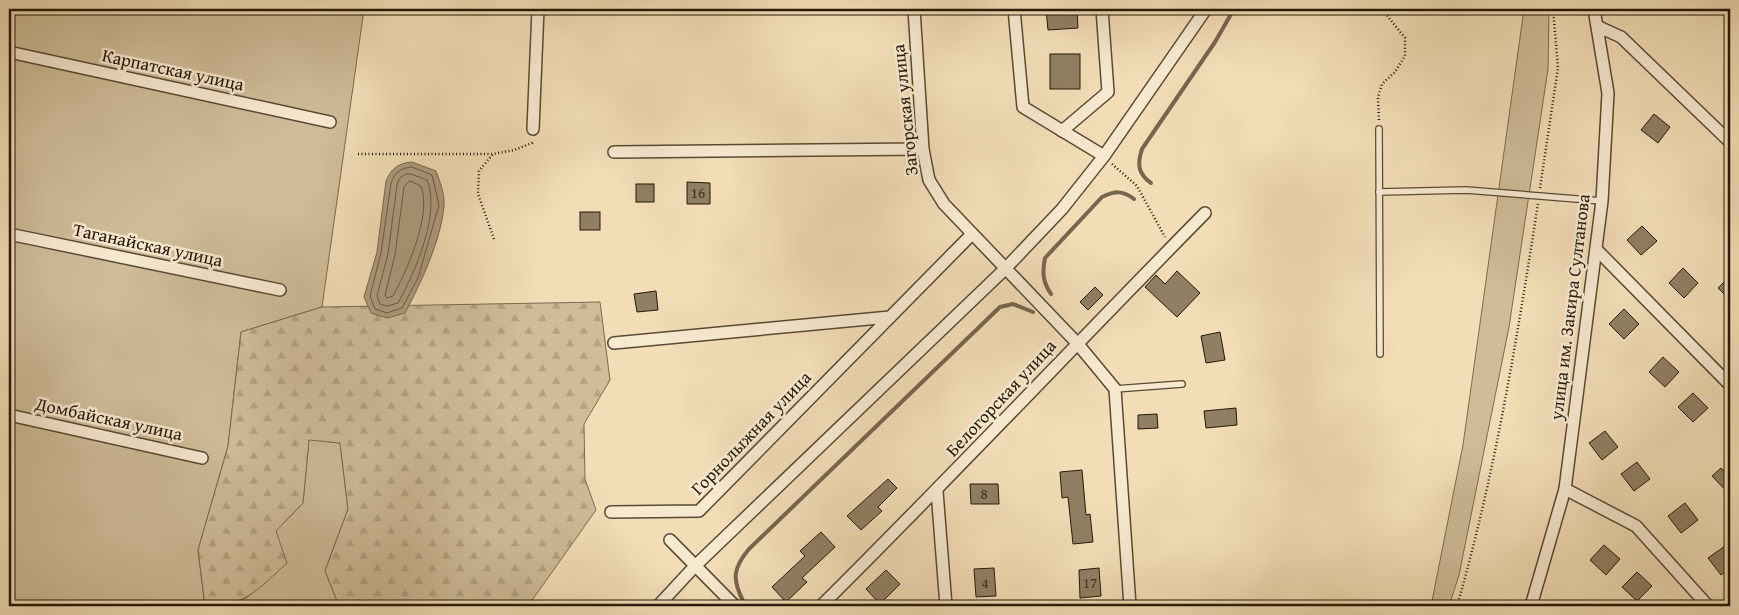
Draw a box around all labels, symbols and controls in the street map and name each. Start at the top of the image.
street label: Карпатская улица [100,41,247,98]
street label: Загорская улица [884,43,925,177]
house number: 16 [691,182,705,203]
street label: улица им. Закира Султанова [1542,192,1597,423]
street label: Таганайская улица [71,215,226,274]
street label: Белогорская улица [939,333,1063,462]
street label: Горнолыжная улица [684,364,817,501]
street label: Домбайская улица [32,390,186,447]
house number: 8 [980,483,988,504]
house number: 4 [981,572,989,593]
house number: 17 [1083,572,1097,593]

